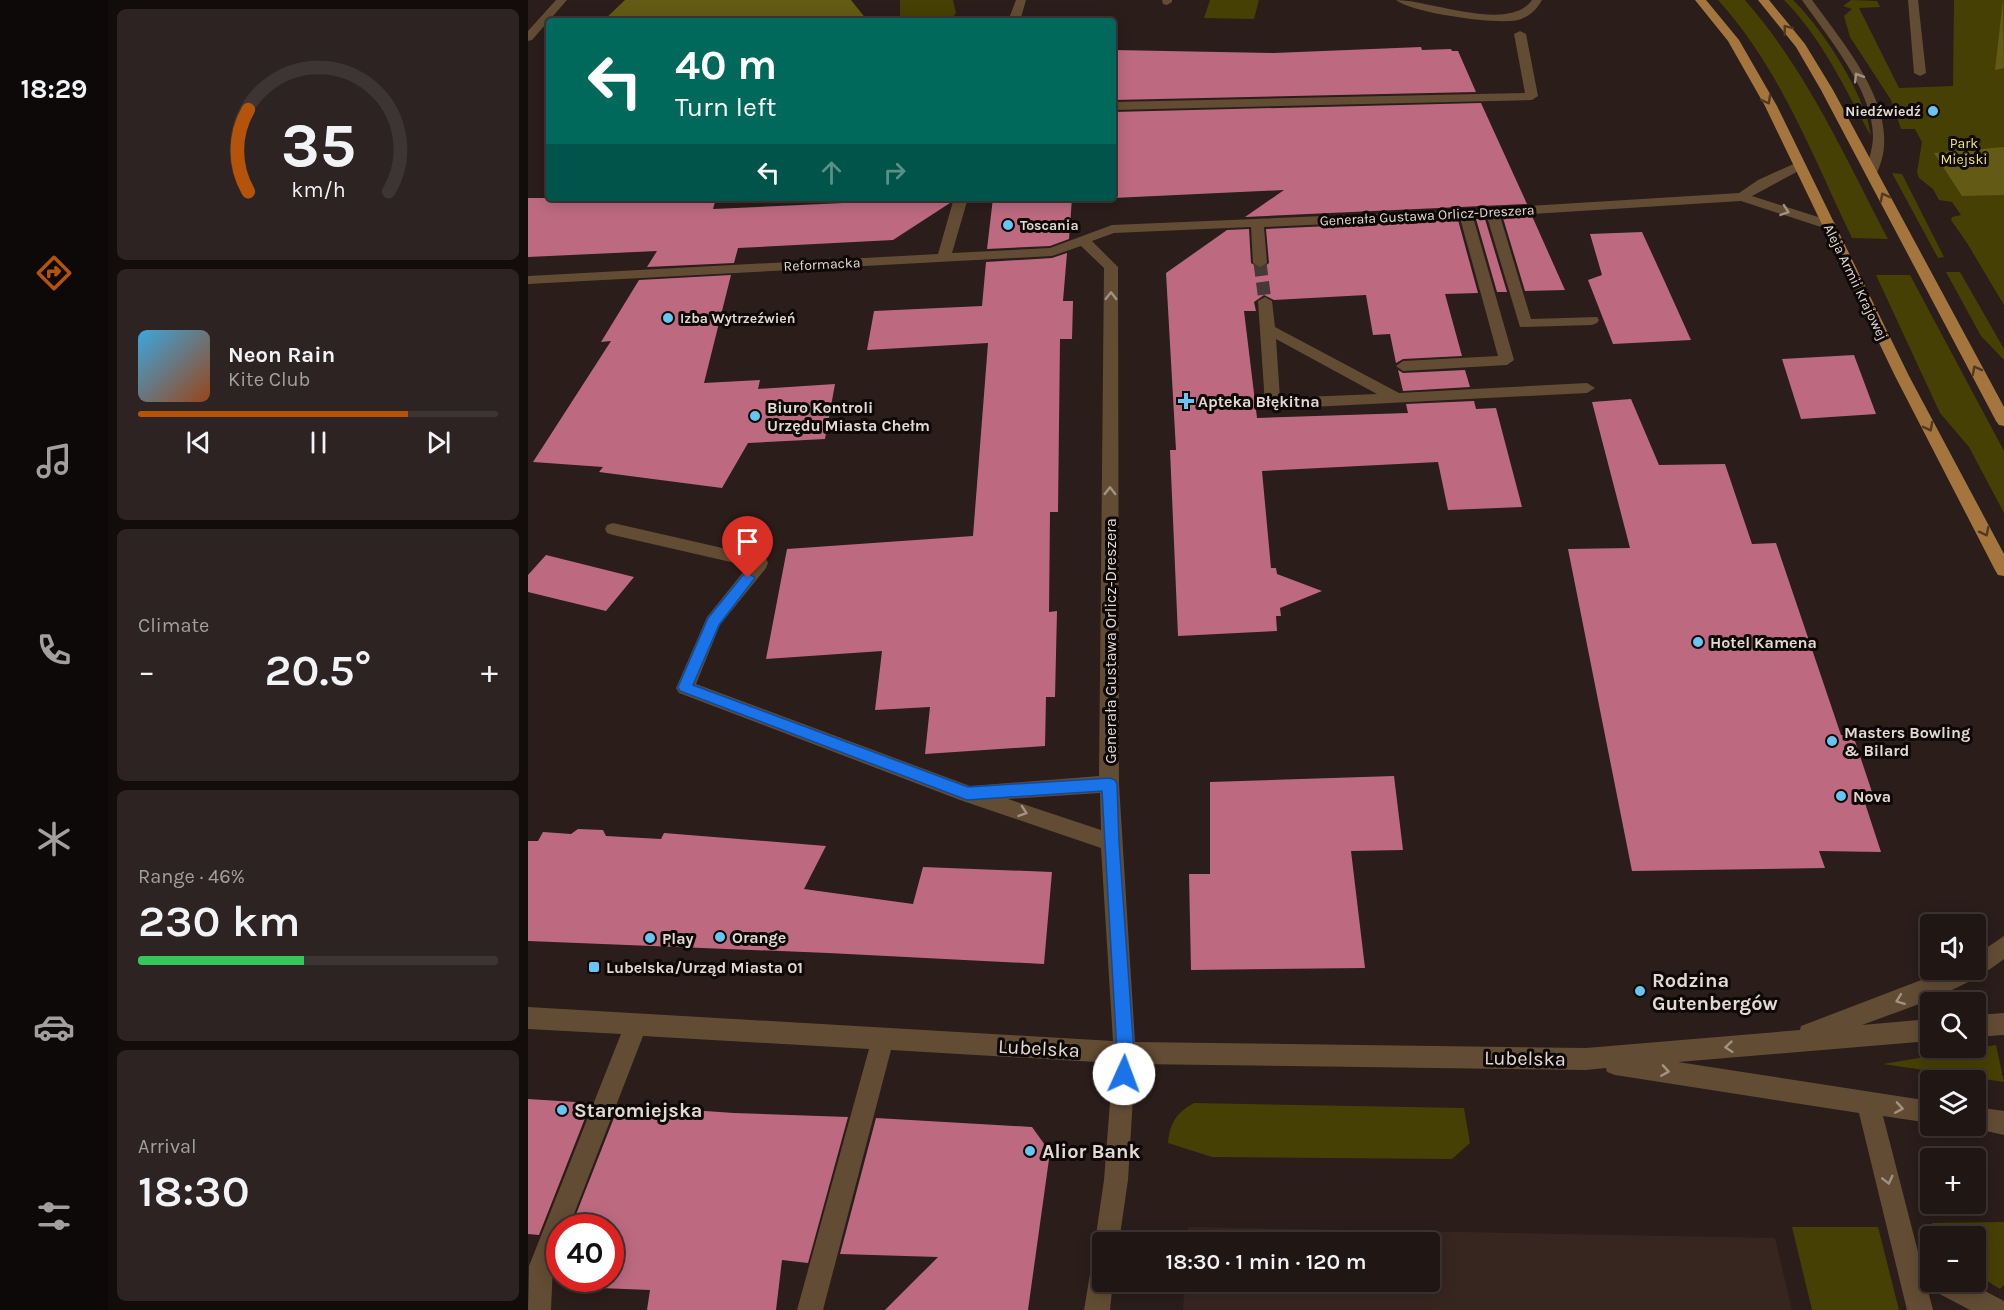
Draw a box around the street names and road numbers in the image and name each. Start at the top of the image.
street label: Generała Gustawa Orlicz-Dreszera [1319,201,1535,230]
street label: Aleja Armii Krajowej [1820,221,1891,343]
street label: Reformacka [783,254,861,275]
street label: Generała Gustawa Orlicz-Dreszera [1101,518,1120,764]
street label: Lubelska [997,1035,1081,1062]
street label: Lubelska [1484,1046,1566,1071]

